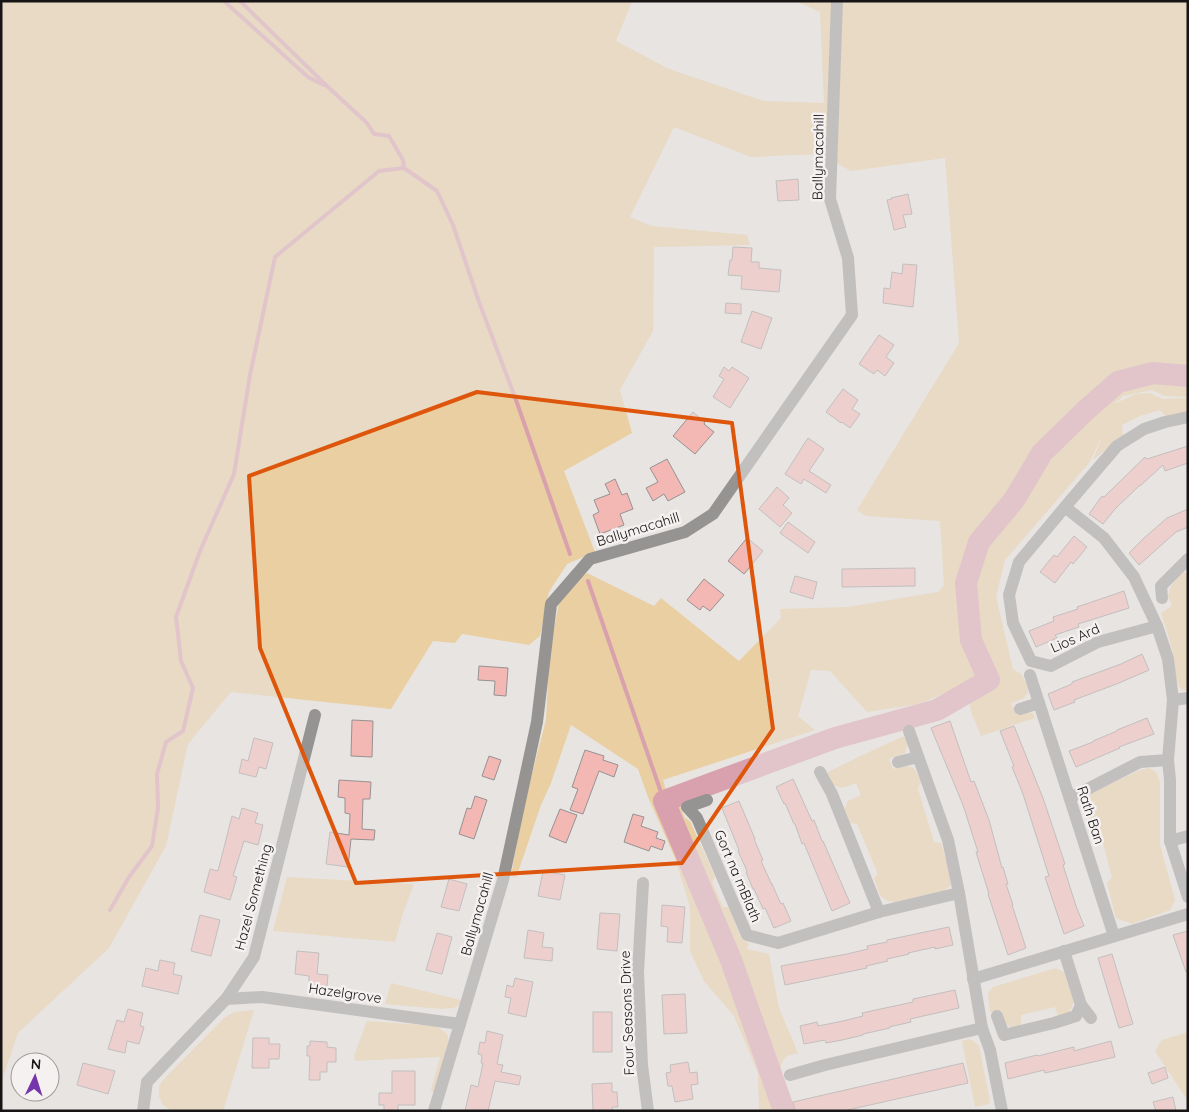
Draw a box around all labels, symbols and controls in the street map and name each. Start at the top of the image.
street label: Ballymacahill [808,114,828,200]
street label: Ballymacahill [594,508,682,550]
street label: Lios Ard [1048,619,1102,657]
street label: Rath Ban [1073,784,1109,846]
street label: Gort na mBlath [710,827,766,925]
street label: Hazel Something [230,842,276,952]
street label: Ballymacahill [456,870,498,958]
street label: Four Seasons Drive [616,950,638,1076]
street label: Hazelgrove [307,979,383,1007]
north arrow [10,1052,60,1102]
text: N [30,1055,42,1073]

